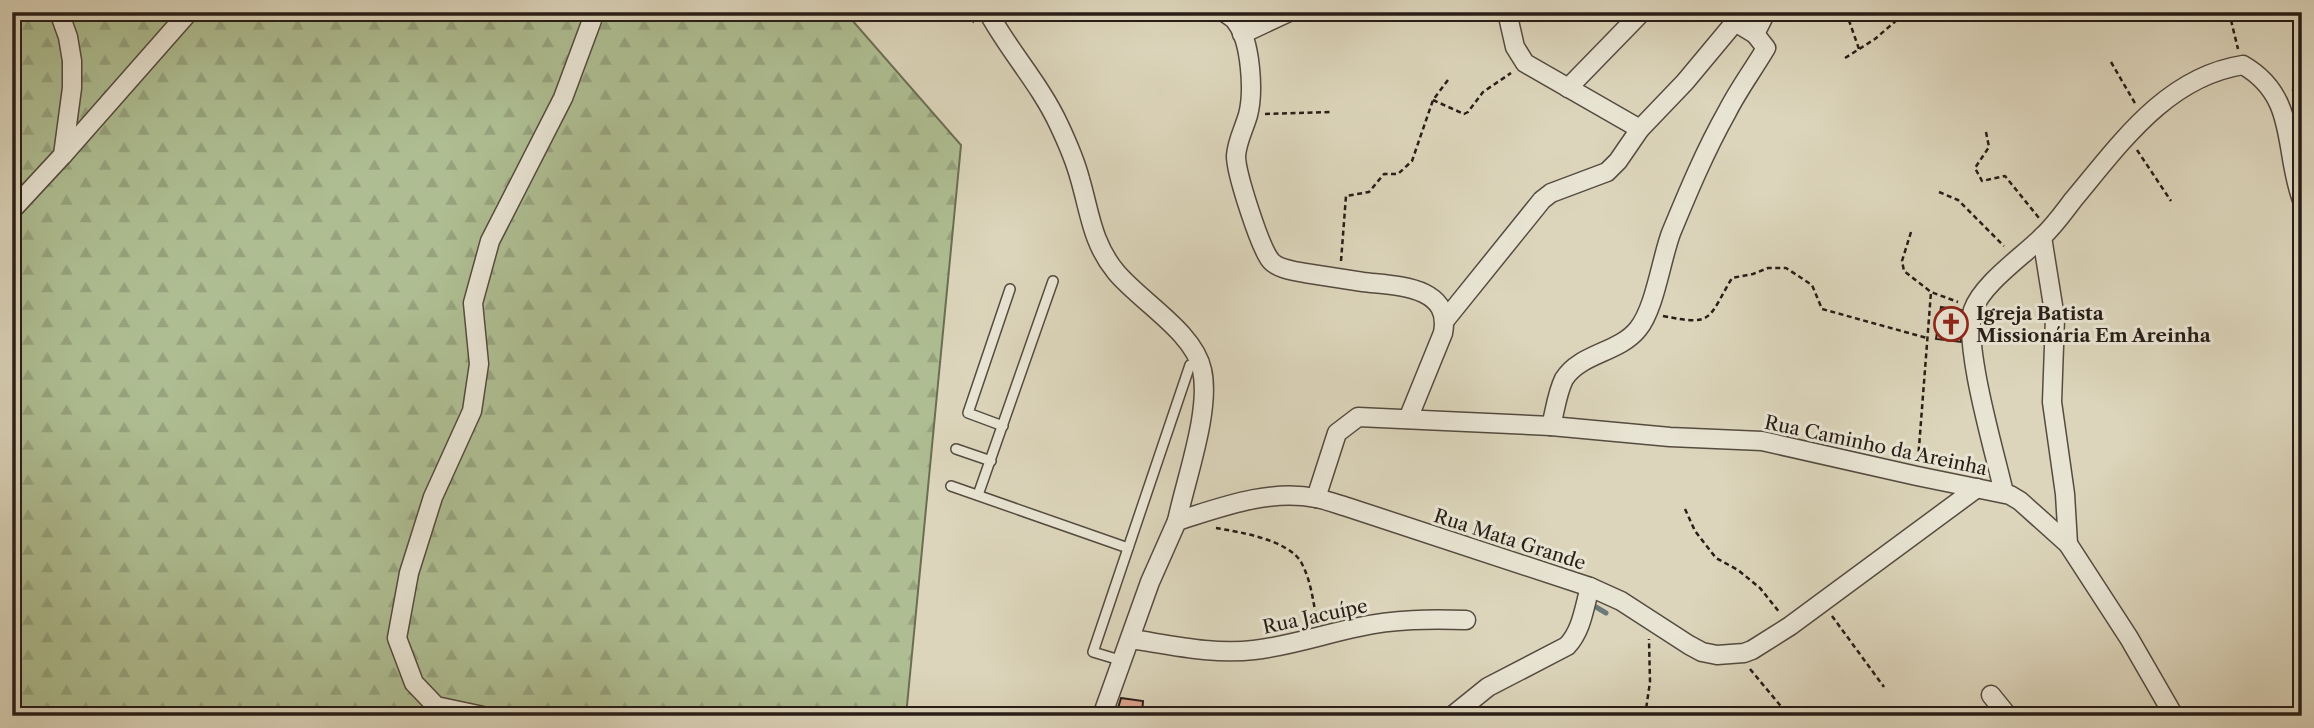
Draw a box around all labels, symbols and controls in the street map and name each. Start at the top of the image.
place label: Igreja Batista Missionária Em Areinha [1976,302,2212,347]
church icon: Igreja Batista Missionária Em Areinha [1932,305,1970,343]
street label: Rua Caminho da Areinha [1763,411,1989,480]
street label: Rua Mata Grande [1431,504,1589,575]
street label: Rua Jacuípe [1260,594,1370,639]

